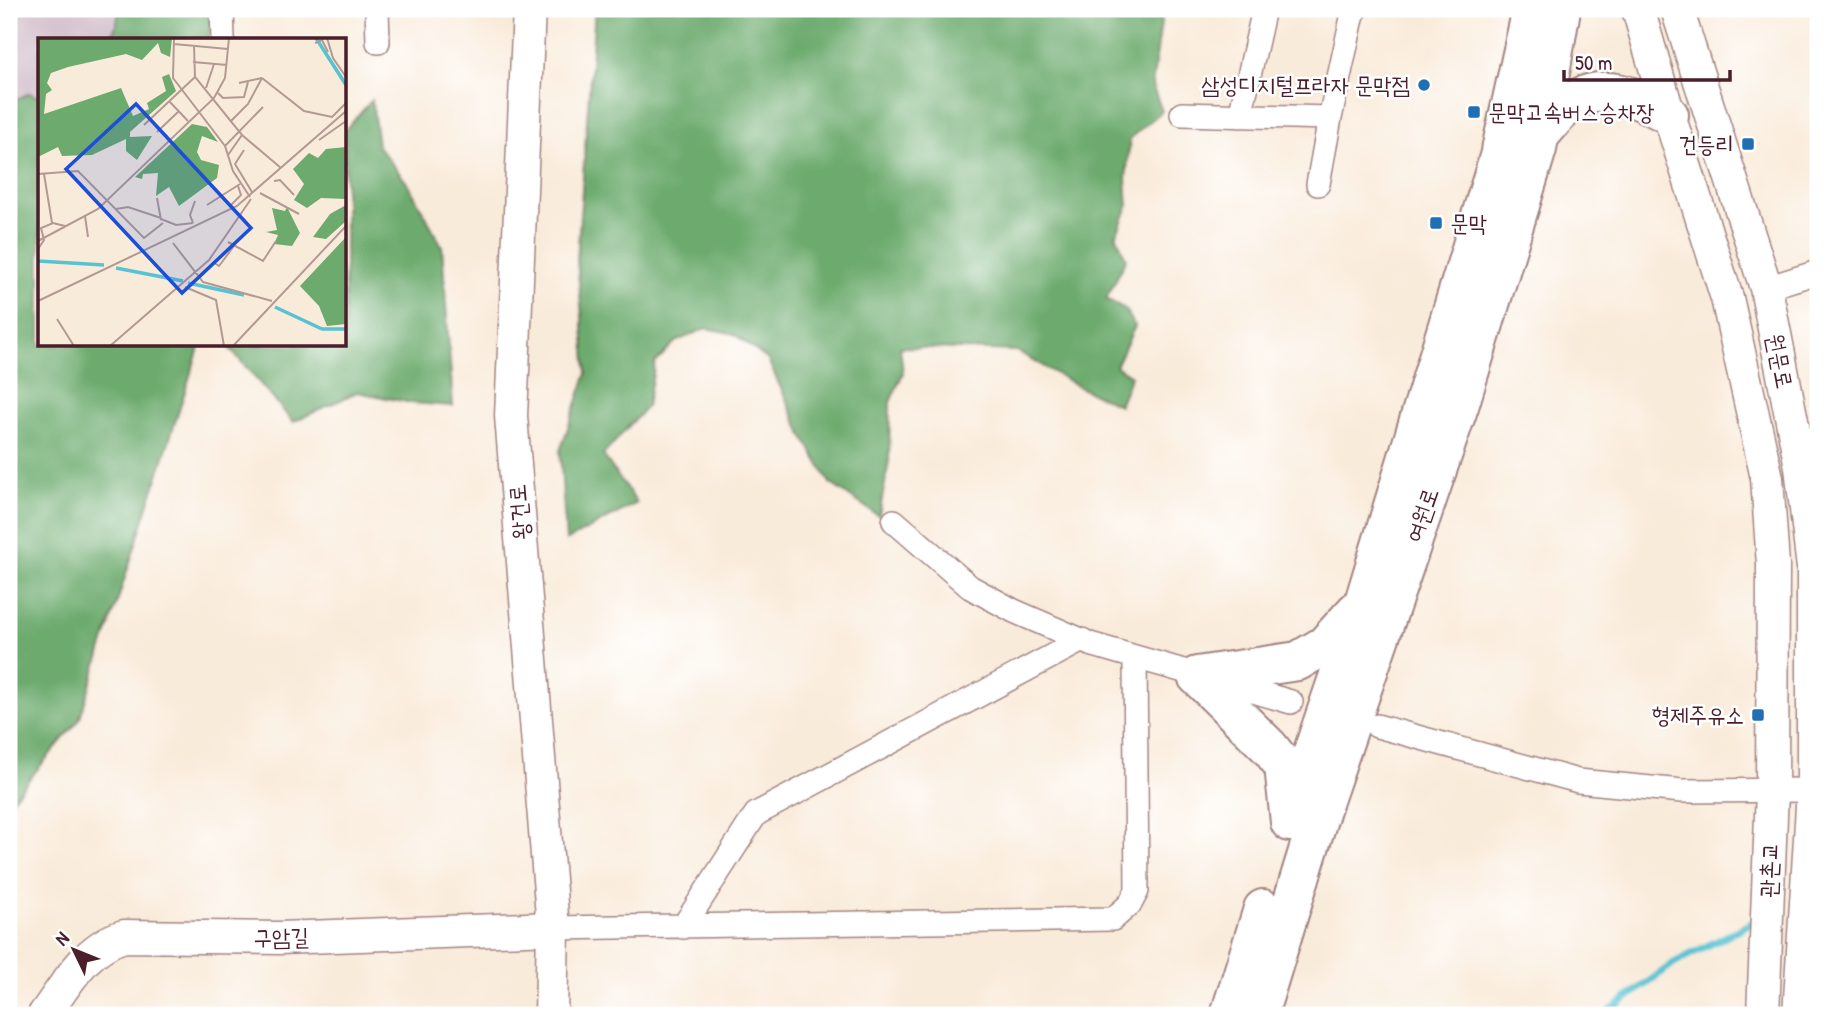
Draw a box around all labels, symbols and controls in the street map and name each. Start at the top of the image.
inset map [38,38,346,346]
scale bar [1564,38,1731,82]
text: 50 m [1575,48,1612,77]
place label: 삼성디지털프라자 문막점 [1201,69,1410,100]
marker: 삼성디지털프라자 문막점 [1416,77,1432,93]
place label: 문막고속버스승차장 [1488,96,1655,127]
marker: 문막고속버스승차장 [1466,104,1482,120]
place label: 건등리 [1678,128,1734,159]
marker: 건등리 [1740,136,1756,152]
place label: 문막 [1450,207,1488,238]
marker: 문막 [1428,215,1444,231]
street label: 원문로 [1760,331,1801,391]
street label: 왕건로 [501,483,536,541]
street label: 여원로 [1398,484,1445,546]
place label: 형제주유소 [1651,699,1744,730]
marker: 형제주유소 [1750,707,1766,723]
street label: 관촌교 [1752,842,1785,898]
north arrow [38,916,108,986]
street label: 구암길 [253,921,309,952]
text: N [49,926,75,951]

